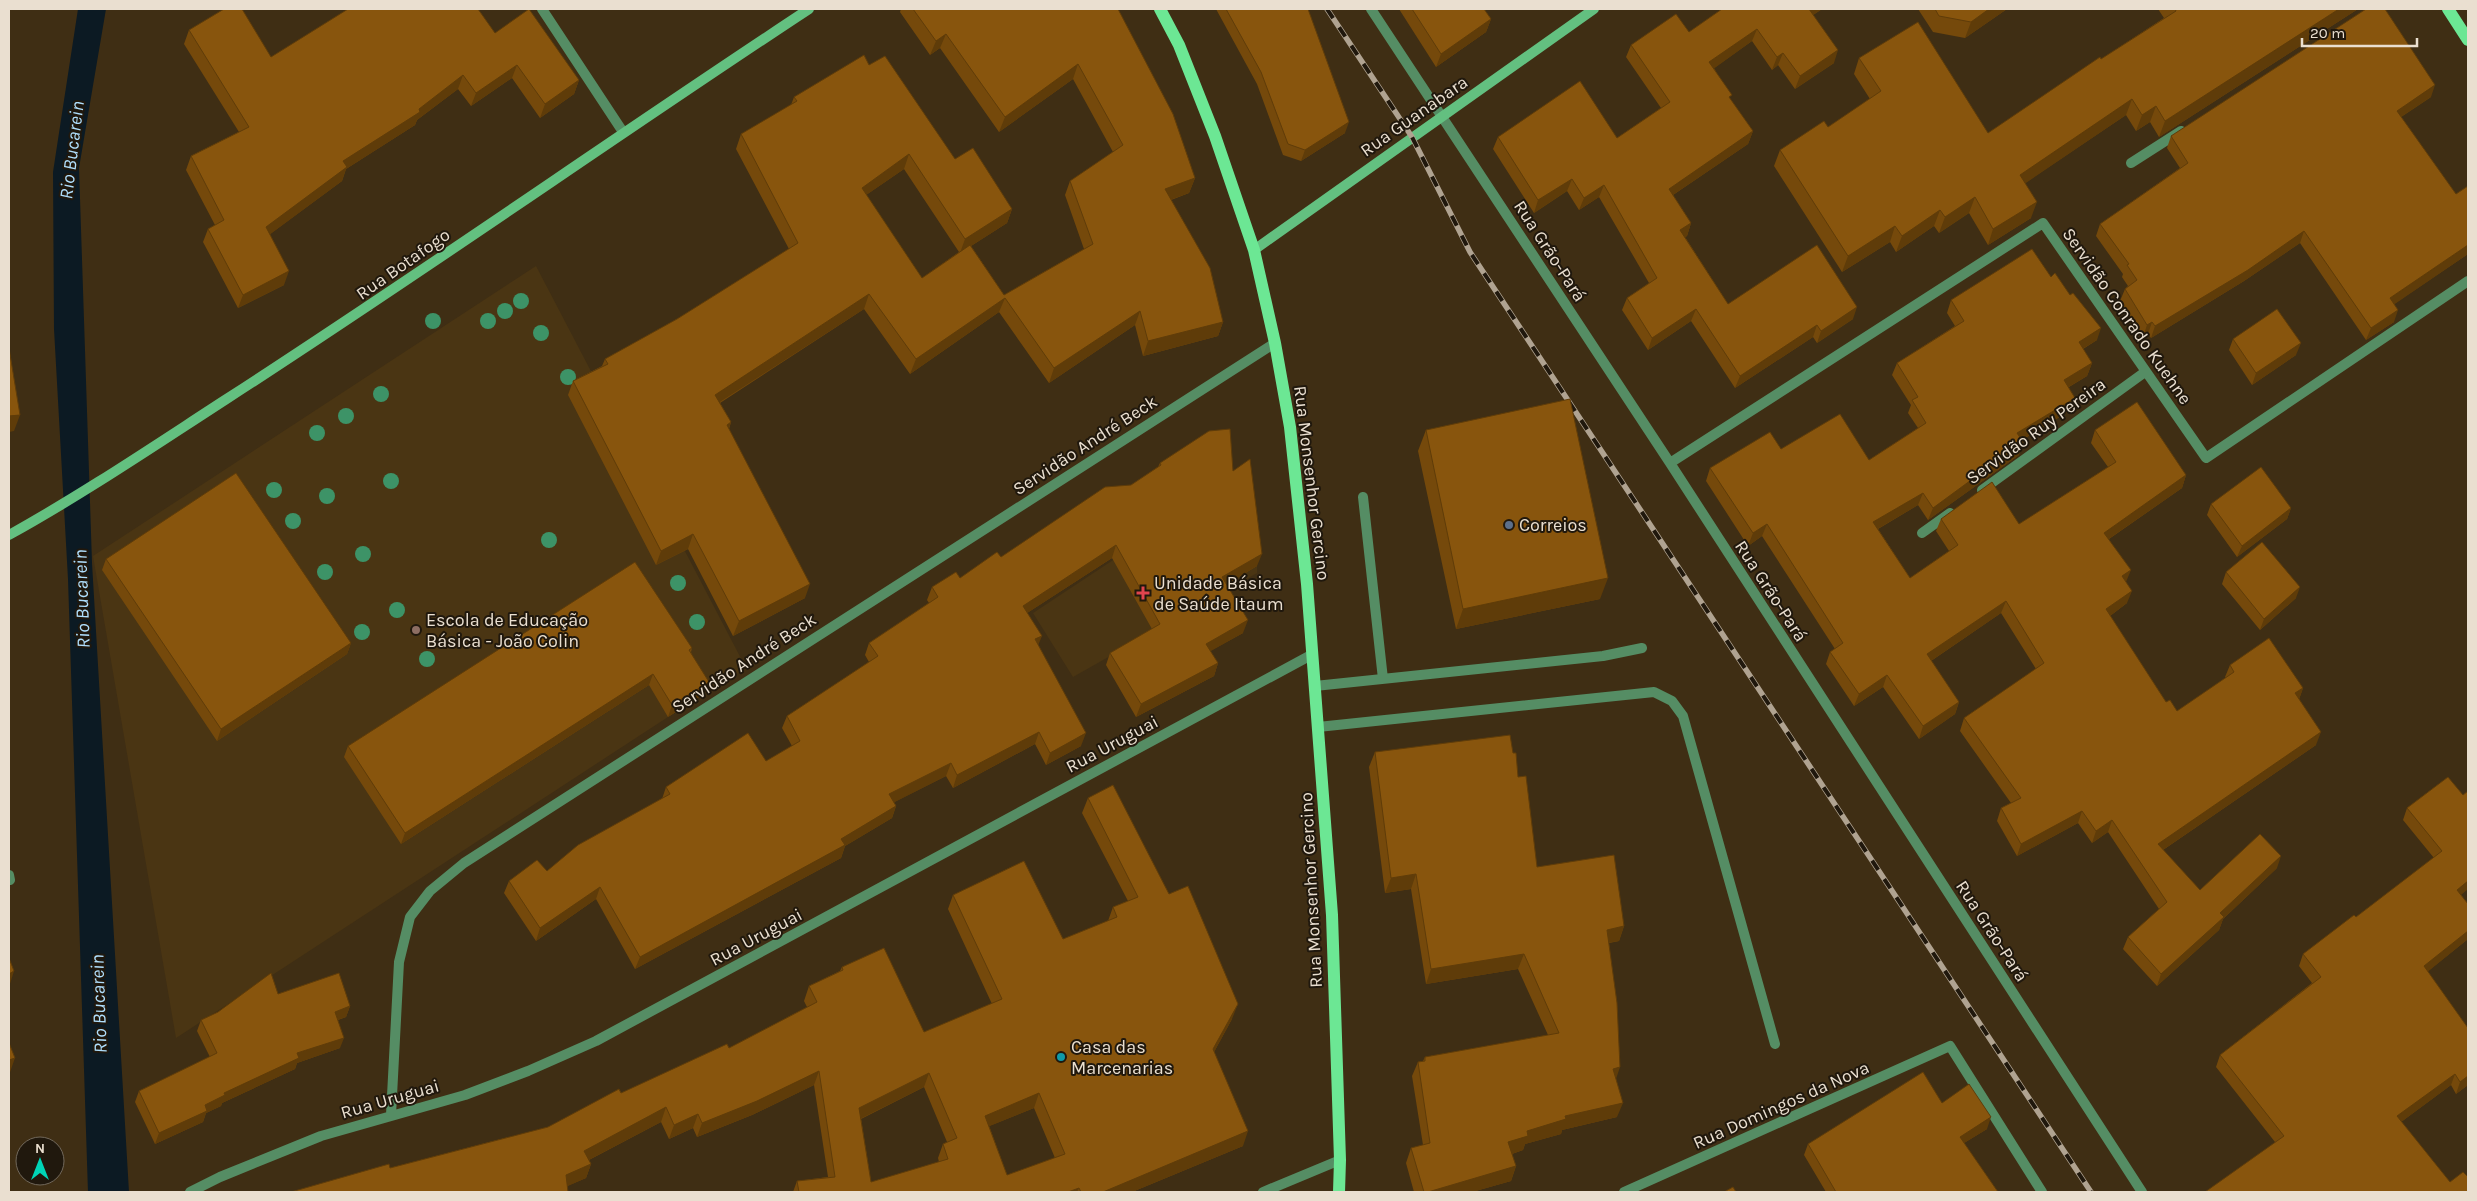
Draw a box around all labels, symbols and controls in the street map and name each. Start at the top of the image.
scale bar [2302,15,2417,47]
text: 20 m [2310,24,2345,42]
street label: Rua Guanabara [1356,71,1472,161]
water label: Rio Bucarein [55,100,89,201]
street label: Rua Grão-Pará [1509,196,1591,306]
street label: Rua Botafogo [352,223,454,305]
street label: Servidão Conrado Kuehne [2058,223,2196,409]
street label: Servidão Ruy Pereira [1962,373,2110,489]
street label: Rua Monsenhor Gercino [1289,384,1335,582]
street label: Servidão André Beck [1009,390,1161,500]
place label: Correios [1519,514,1587,536]
marker: Correios [1503,519,1515,531]
street label: Rua Grão-Pará [1730,536,1812,646]
water label: Rio Bucarein [69,549,95,649]
place label: Unidade Básica de Saúde Itaum [1154,572,1284,615]
marker: Unidade Básica de Saúde Itaum [1136,586,1150,600]
street label: Servidão André Beck [668,608,820,718]
place label: Escola de Educação Básica - João Colin [426,609,588,652]
marker: Escola de Educação Básica - João Colin [410,624,422,636]
street label: Rua Uruguai [1062,710,1162,778]
street label: Rua Monsenhor Gercino [1295,792,1327,988]
street label: Rua Grão-Pará [1951,876,2033,986]
street label: Rua Uruguai [706,903,806,971]
water label: Rio Bucarein [86,954,112,1054]
place label: Casa das Marcenarias [1071,1036,1173,1079]
marker: Casa das Marcenarias [1055,1051,1067,1063]
street label: Rua Domingos da Nova [1689,1056,1873,1154]
street label: Rua Uruguai [338,1074,442,1124]
north arrow [15,1136,65,1186]
text: N [35,1140,45,1157]

